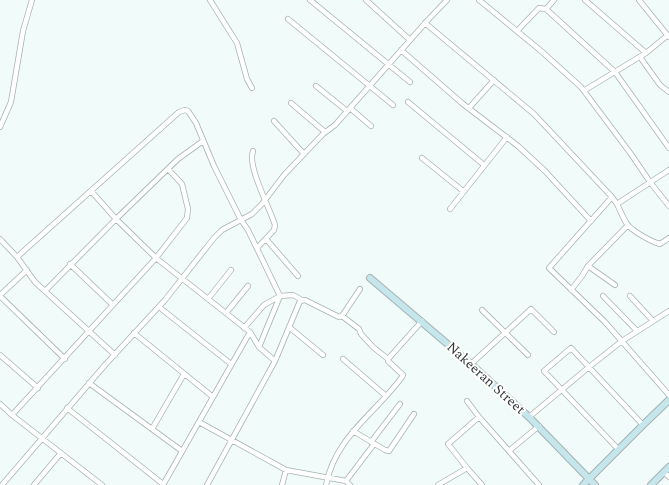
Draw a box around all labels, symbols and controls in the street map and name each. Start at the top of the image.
street label: Nakeeran Street [442,337,530,419]

